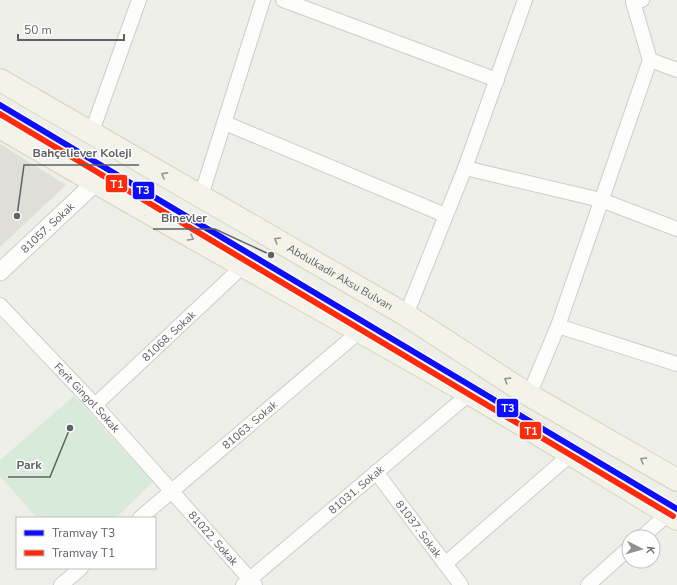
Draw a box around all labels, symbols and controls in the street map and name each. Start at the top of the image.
scale bar [18,16,124,42]
text: 50 m [24,22,52,38]
callout: Bahçeliever Koleji [24,141,139,165]
text: Bahçeliever Koleji [32,145,132,161]
one-way arrow [161,172,168,180]
line badge: T1 [105,174,128,193]
text: T1 [110,177,124,192]
line badge: T3 [132,181,155,200]
text: T3 [136,183,150,198]
street label: 81057. Sokak [17,198,78,256]
callout: Binevler [153,205,215,229]
text: Binevler [161,210,207,226]
one-way arrow [187,233,194,241]
one-way arrow [274,237,281,244]
street label: Abdulkadir Aksu Bulvarı [285,240,396,313]
street label: 81068. Sokak [139,307,199,365]
street label: Ferit Gingol Sokak [51,359,124,436]
one-way arrow [504,378,511,385]
street label: 81063. Sokak [219,397,281,452]
line badge: T3 [496,398,519,418]
text: T3 [501,401,515,416]
line badge: T1 [519,421,542,440]
text: T1 [524,424,538,439]
callout: Park [8,453,50,477]
text: Park [16,457,42,473]
one-way arrow [640,458,647,465]
street label: 81031. Sokak [325,461,387,517]
street label: 81037. Sokak [392,497,445,561]
street label: 81022. Sokak [185,508,242,569]
legend [16,517,156,569]
text: Tramvay T3 [52,525,115,541]
north arrow [621,529,661,569]
text: Tramvay T1 [52,545,115,561]
text: K [643,546,658,555]

